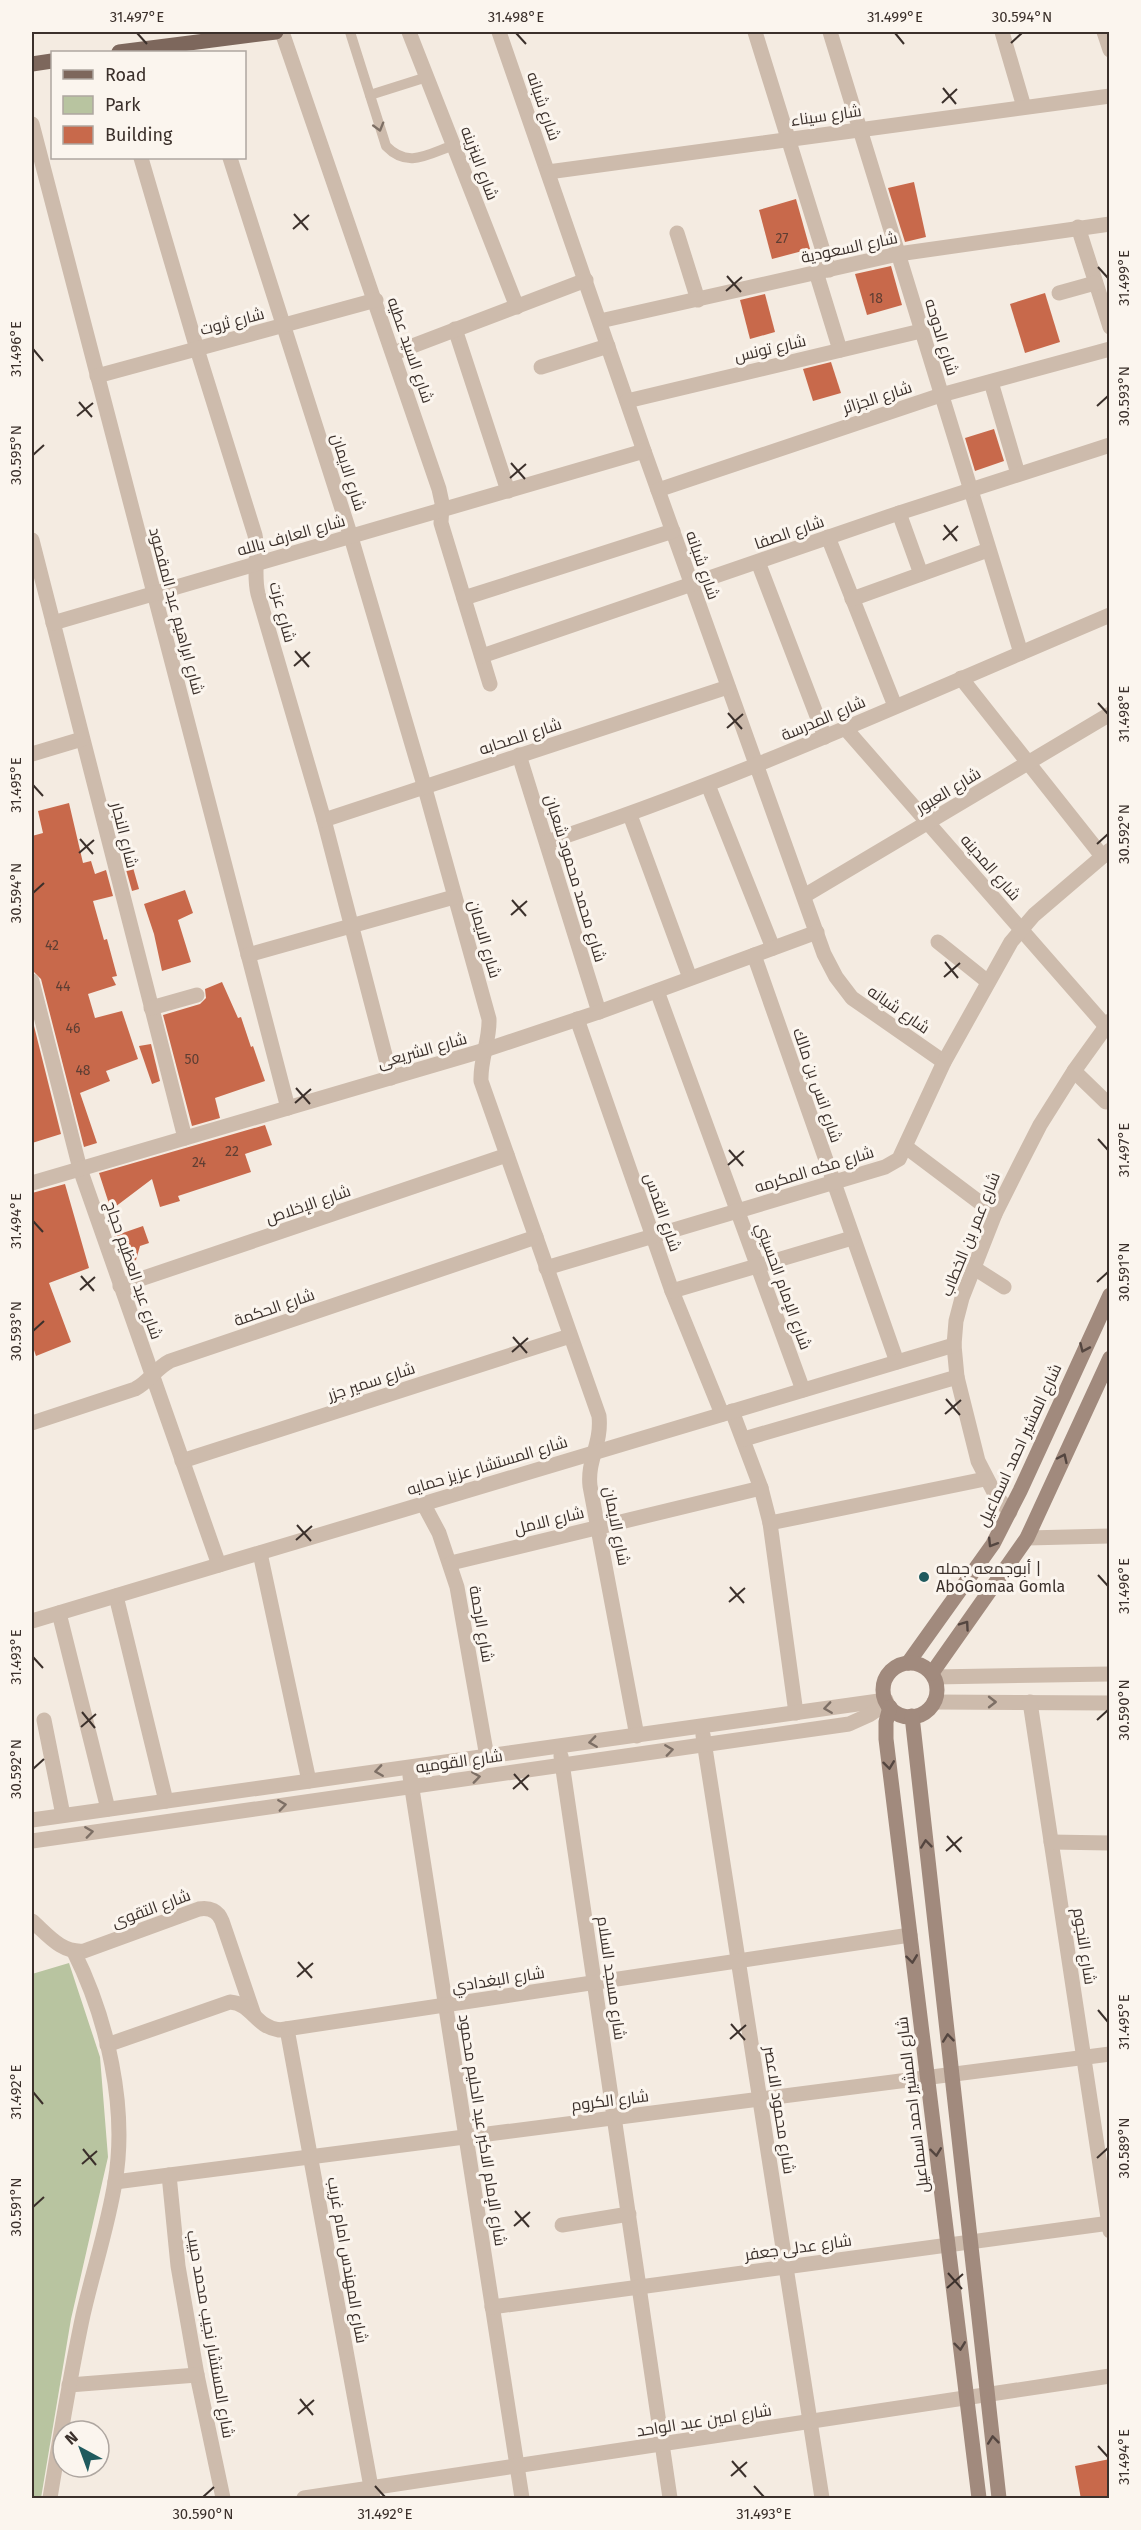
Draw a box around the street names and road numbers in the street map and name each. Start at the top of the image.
street label: شارع شبانه [521,69,564,144]
street label: شارع سيناء [789,101,863,132]
street label: شارع البنزينه [455,124,502,204]
street label: شارع السعودية [799,228,900,269]
street label: شارع السيد عطيه [382,295,438,406]
street label: شارع الدوحه [919,296,962,378]
street label: شارع ثروت [198,304,267,341]
street label: شارع تونس [732,331,808,368]
street label: شارع الجزائر [839,377,915,420]
street label: شارع الايمان [325,431,370,514]
street label: شارع العارف بالله [235,511,348,562]
street label: شارع الصفا [752,512,827,555]
street label: شارع ابراهيم عبد المقصود [143,525,208,697]
street label: شارع شبانه [680,528,723,603]
street label: شارع عزت [263,580,300,645]
street label: شارع المدرسة [778,692,869,747]
street label: شارع الصحابه [477,714,564,761]
street label: شارع العبور [912,764,985,819]
street label: شارع محمد محمود شعبان [539,792,610,965]
street label: شارع النجار [105,799,142,871]
street label: شارع المدينه [955,830,1025,906]
street label: شارع الايمان [462,898,505,981]
street label: شارع شبانه [863,981,933,1039]
street label: شارع انس بن مالك [787,1025,846,1146]
street label: شارع الشريعى [375,1029,470,1074]
street label: شارع مكه المكرمه [752,1142,877,1199]
street label: شارع عمر بن الخطاب [937,1169,1006,1300]
street label: شارع القدس [638,1170,685,1255]
street label: شارع الإخلاص [263,1181,354,1230]
street label: شارع عبد العظيم حجاج [99,1198,166,1343]
street label: شارع الإمام الحسيني [748,1220,815,1354]
street label: شارع الحكمة [231,1285,318,1332]
street label: شارع سمير جزر [324,1358,418,1407]
street label: شارع المشير احمد اسماعيل [973,1361,1067,1530]
street label: شارع المستشار عزيز حمايه [405,1432,570,1501]
street label: شارع الايمان [598,1485,633,1568]
street label: شارع الامل [512,1503,586,1540]
street label: شارع الرحمة [463,1584,498,1664]
street label: شارع القوميه [414,1746,504,1779]
street label: شارع التقوى [109,1885,194,1933]
street label: شارع النجوم [1067,1906,1100,1986]
street label: شارع مسجد السلام [591,1915,630,2042]
street label: شارع البغدادي [450,1963,546,2000]
street label: شارع الإمام الاكبر عبد الحليم محمود [453,2013,510,2248]
street label: شارع المشير احمد اسماعيل [892,2015,935,2194]
street label: شارع محمود الاعصر [758,2044,799,2176]
street label: شارع الكروم [570,2086,650,2117]
street label: شارع المهندس امام غريب [322,2175,372,2345]
street label: شارع المستشار نجيب محمد حبيب [181,2229,238,2440]
street label: شارع عدلى جعفر [742,2231,853,2267]
street label: شارع امين عبد الواحد [635,2400,773,2443]

